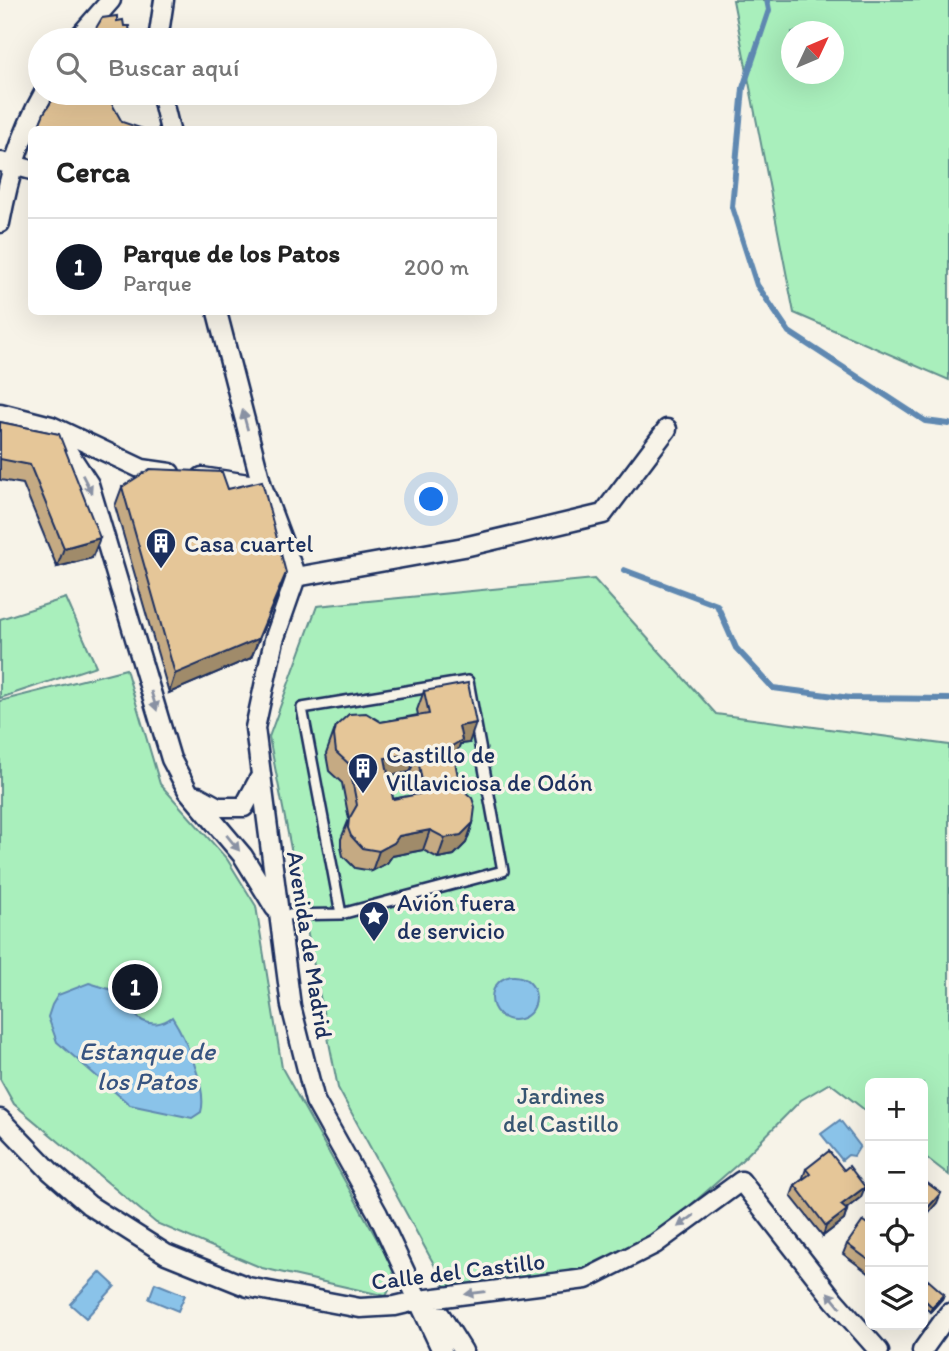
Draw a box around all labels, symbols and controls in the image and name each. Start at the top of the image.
north arrow [781,21,844,84]
search box [28,28,497,105]
icon: search [52,48,90,86]
text: Buscar aquí [108,51,239,83]
text: Cerca [56,153,130,190]
text: Parque de los Patos [123,237,340,269]
text: 1 [74,253,84,281]
text: 200 m [404,253,469,281]
text: Parque [123,269,192,297]
one-way arrow [239,408,250,430]
one-way arrow [80,474,92,494]
your location [414,482,448,516]
building icon: Casa cuartel [144,526,178,570]
place label: Casa cuartel [184,529,314,558]
one-way arrow [149,691,159,712]
place label: Castillo de Villaviciosa de Odón [386,740,593,797]
building icon: Castillo de Villaviciosa de Odón [346,751,380,795]
one-way arrow [225,834,240,852]
street label: Avenida de Madrid [281,849,339,1041]
place label: Avión fuera de servicio [397,888,516,945]
place icon: Avión fuera de servicio [357,899,391,943]
pin: 1 [112,961,158,1013]
water label: Estanque de los Patos [79,1035,217,1097]
map controls [865,1078,928,1330]
button: + [865,1078,928,1141]
park label: Jardines del Castillo [503,1081,619,1138]
button: − [865,1141,928,1204]
button: locate [865,1204,928,1267]
one-way arrow [677,1214,695,1228]
street label: Calle del Castillo [370,1246,546,1296]
button: layers [865,1267,928,1330]
one-way arrow [464,1287,486,1298]
one-way arrow [826,1291,841,1309]

